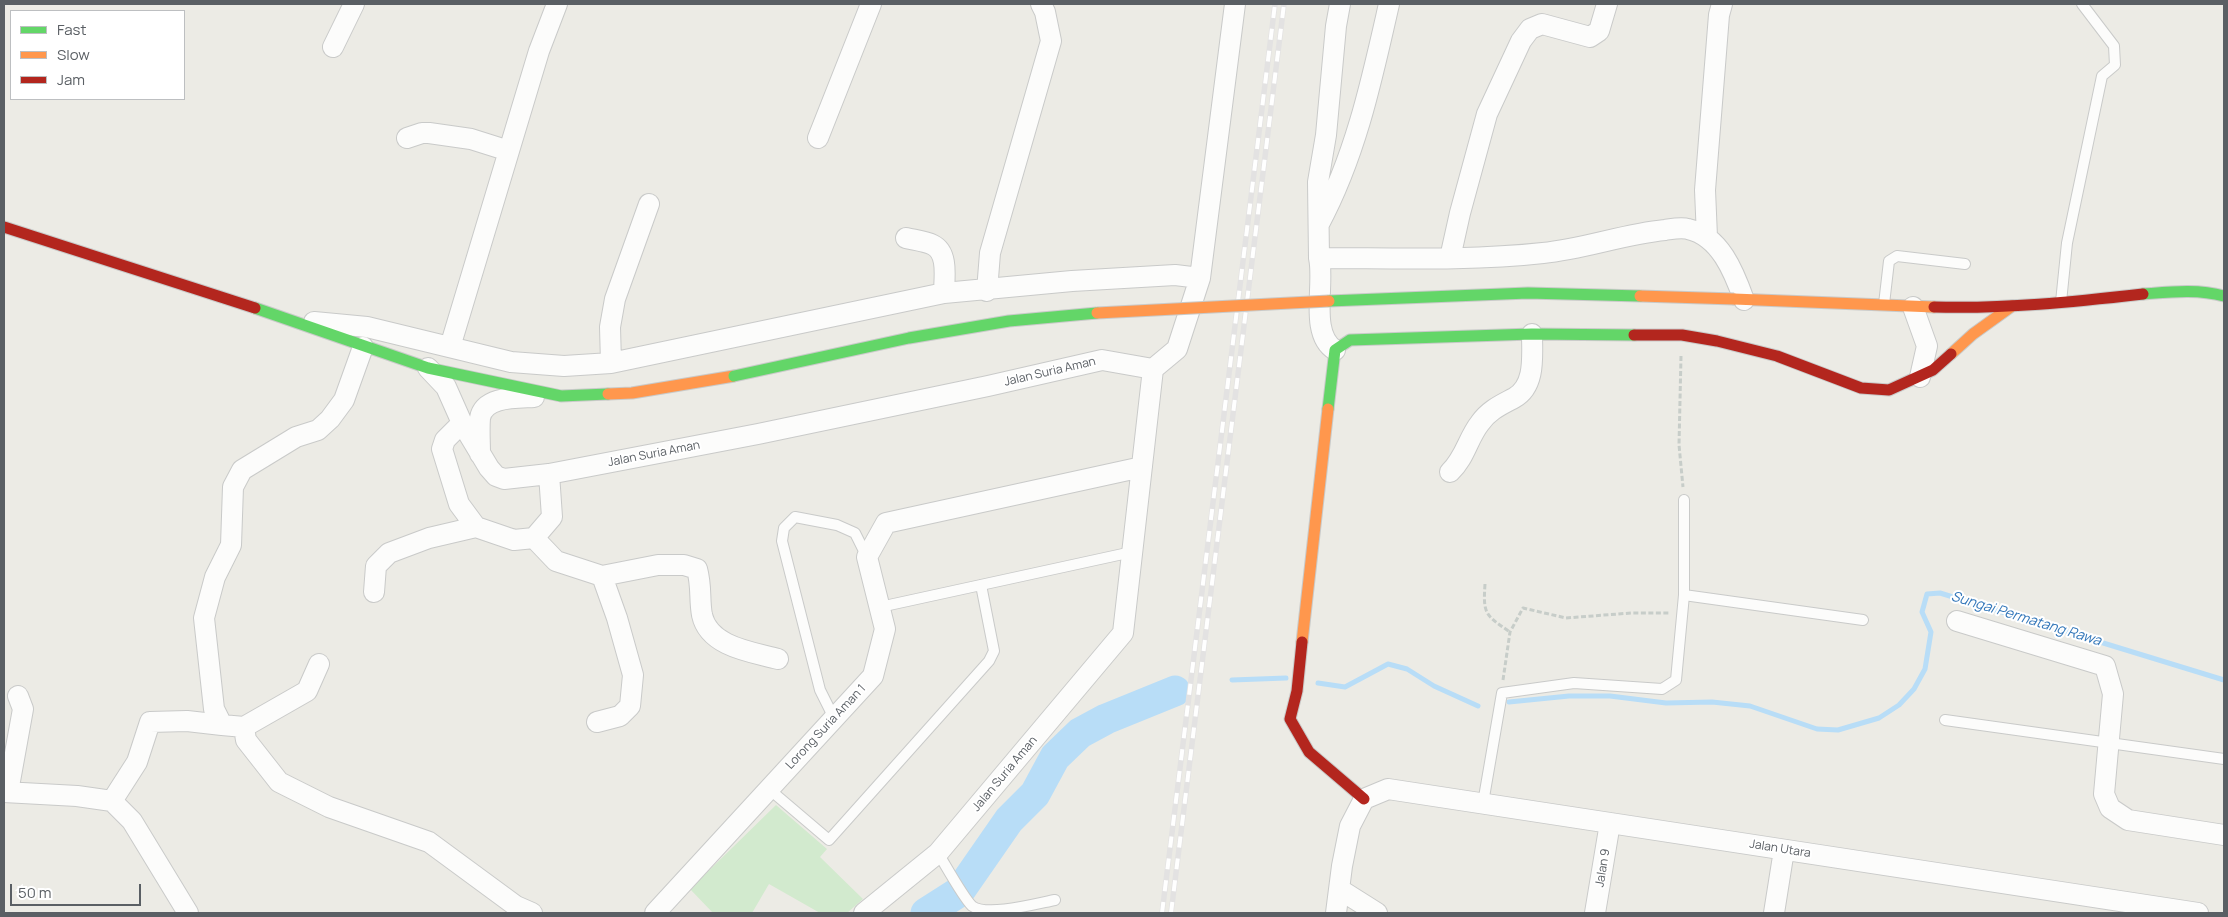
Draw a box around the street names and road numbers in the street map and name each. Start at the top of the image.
street label: Jalan Suria Aman [1003,354,1097,390]
street label: Jalan Suria Aman [607,438,701,470]
street label: Lorong Suria Aman 1 [783,682,869,772]
street label: Jalan Suria Aman [969,734,1041,814]
street label: Jalan Utara [1748,837,1812,861]
street label: Jalan 9 [1593,848,1613,888]

